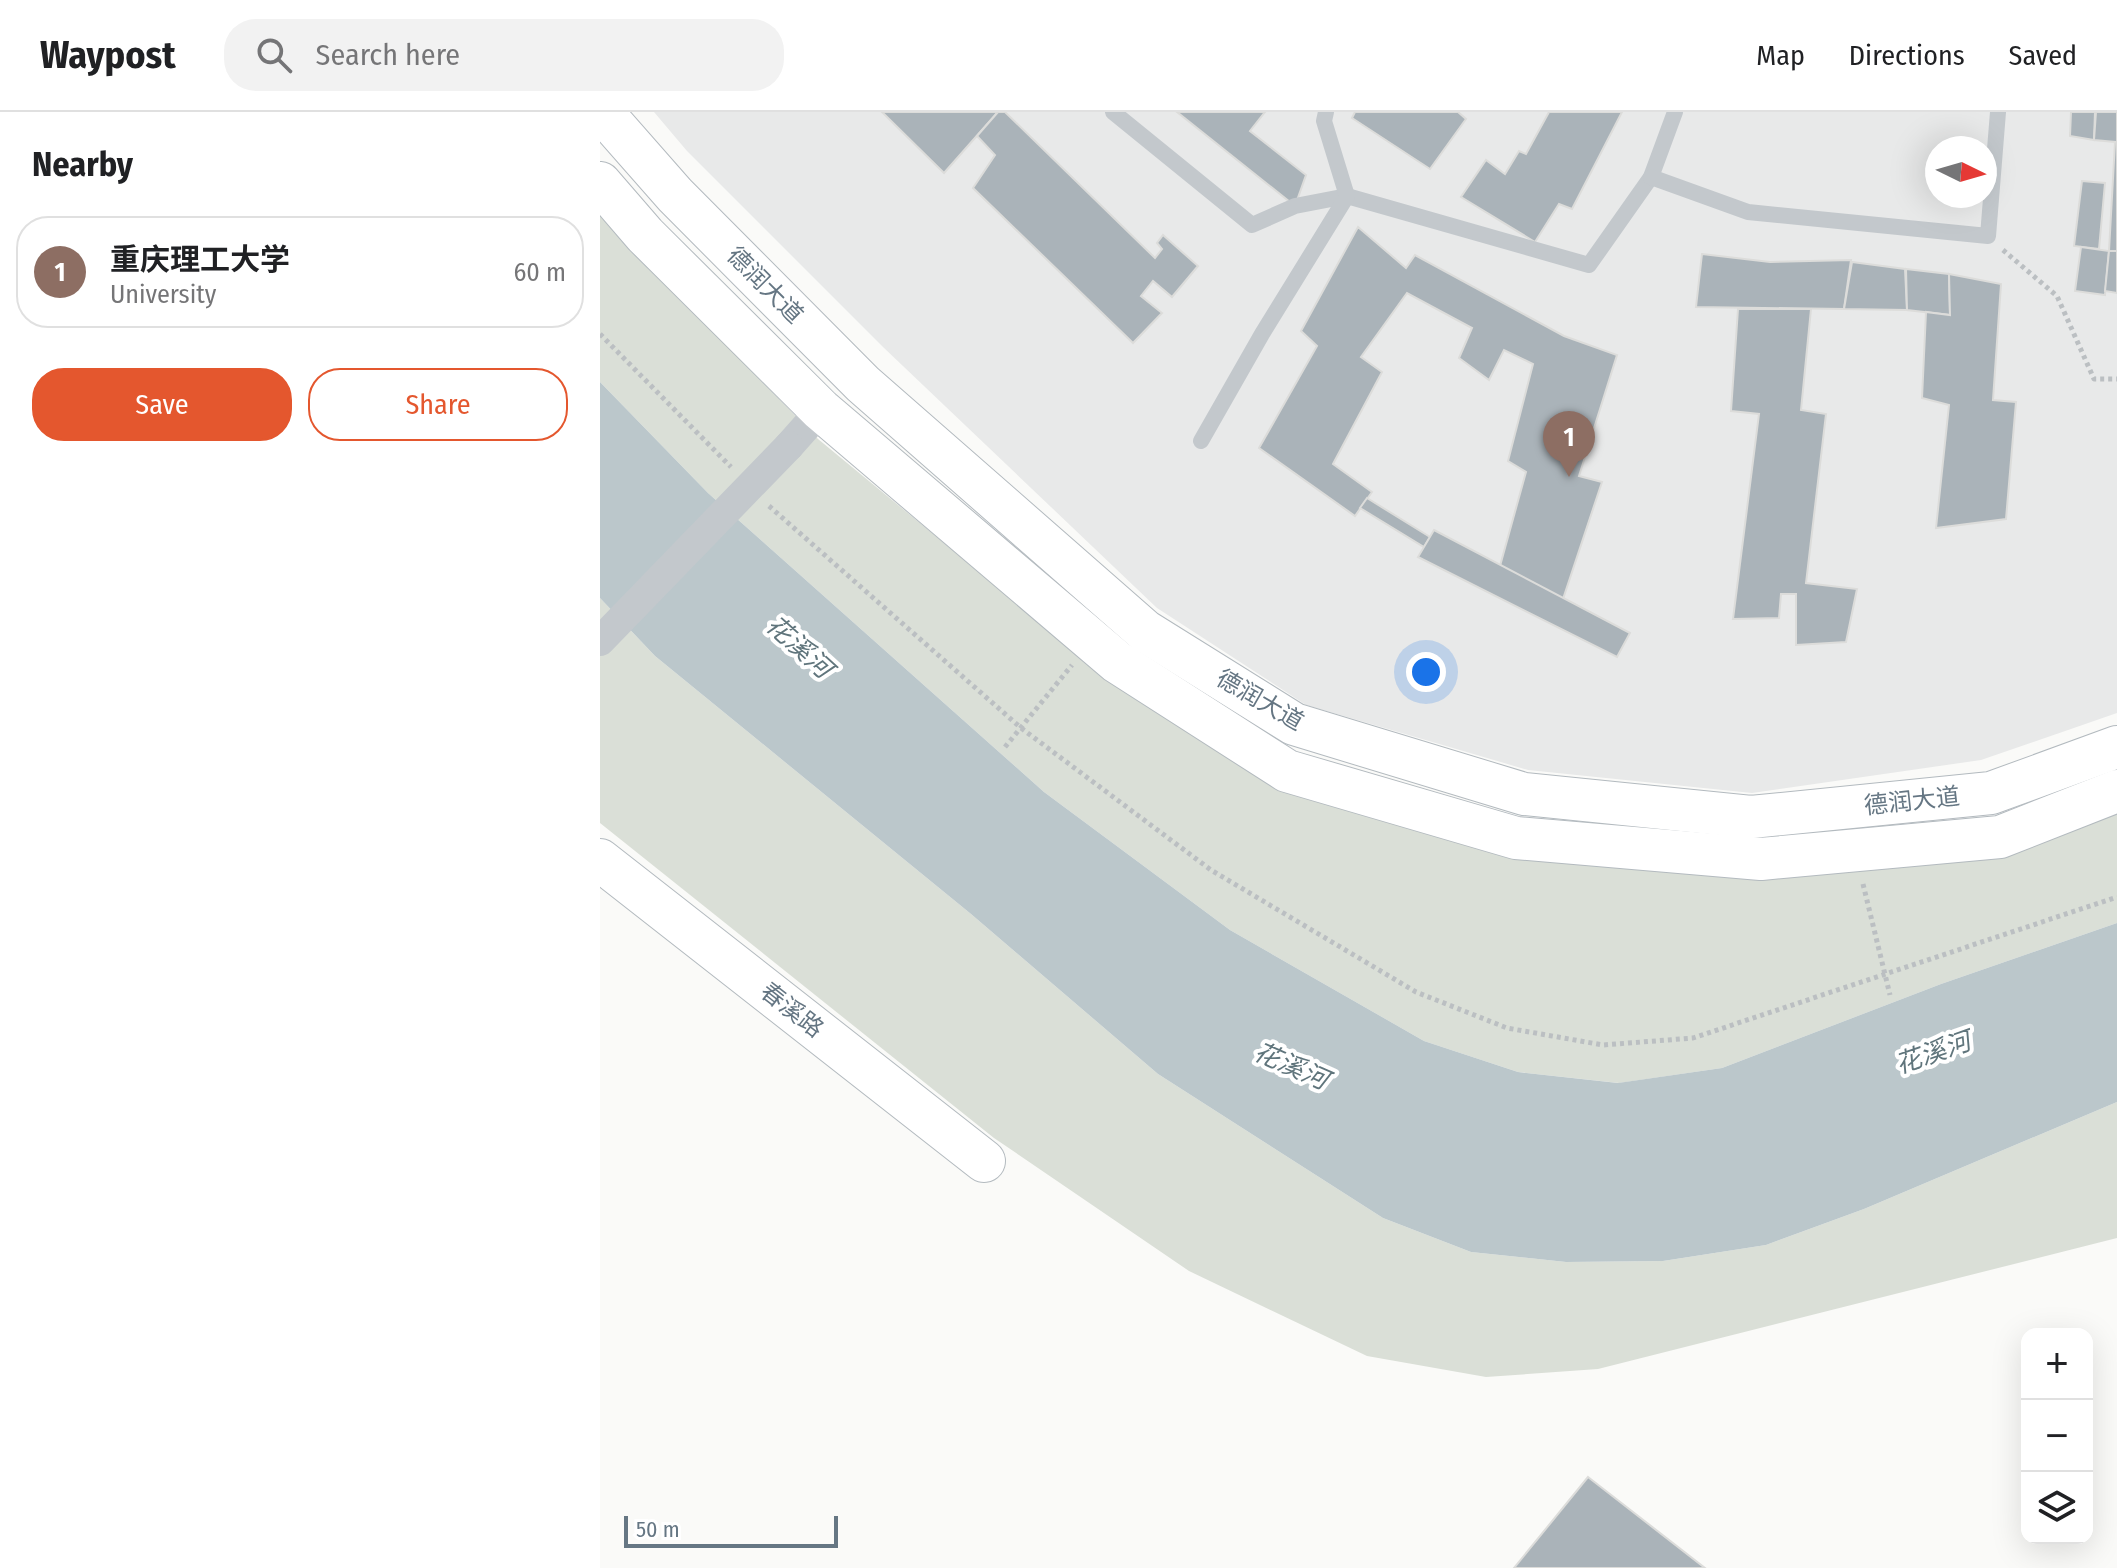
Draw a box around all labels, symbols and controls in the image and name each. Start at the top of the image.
search box [224,19,784,91]
text: Waypost [40,32,176,78]
icon: search [252,33,296,77]
text: Search here [316,37,460,73]
text: Map [1756,39,1805,72]
text: Directions [1849,39,1965,72]
text: Saved [2009,39,2077,72]
north arrow [1925,136,1997,208]
text: Nearby [32,144,133,185]
street label: 德润大道 [721,241,809,329]
text: 重庆理工大学 [110,242,290,278]
text: 1 [55,257,66,288]
text: 60 m [513,257,566,288]
text: University [110,279,216,310]
button: Save [32,368,292,441]
button: Share [308,368,568,441]
pin: 1 [1543,411,1595,477]
water label: 花溪河 [760,609,842,688]
your location [1406,652,1446,692]
street label: 德润大道 [1211,664,1309,736]
street label: 德润大道 [1863,782,1961,820]
street label: 春溪路 [755,977,829,1043]
water label: 花溪河 [1891,1024,1980,1080]
water label: 花溪河 [1249,1036,1337,1098]
map controls [2021,1328,2093,1544]
button: + [2021,1328,2093,1400]
button: − [2021,1400,2093,1472]
button: layers [2021,1472,2093,1544]
scale bar [624,1512,838,1548]
text: 50 m [636,1516,680,1543]

